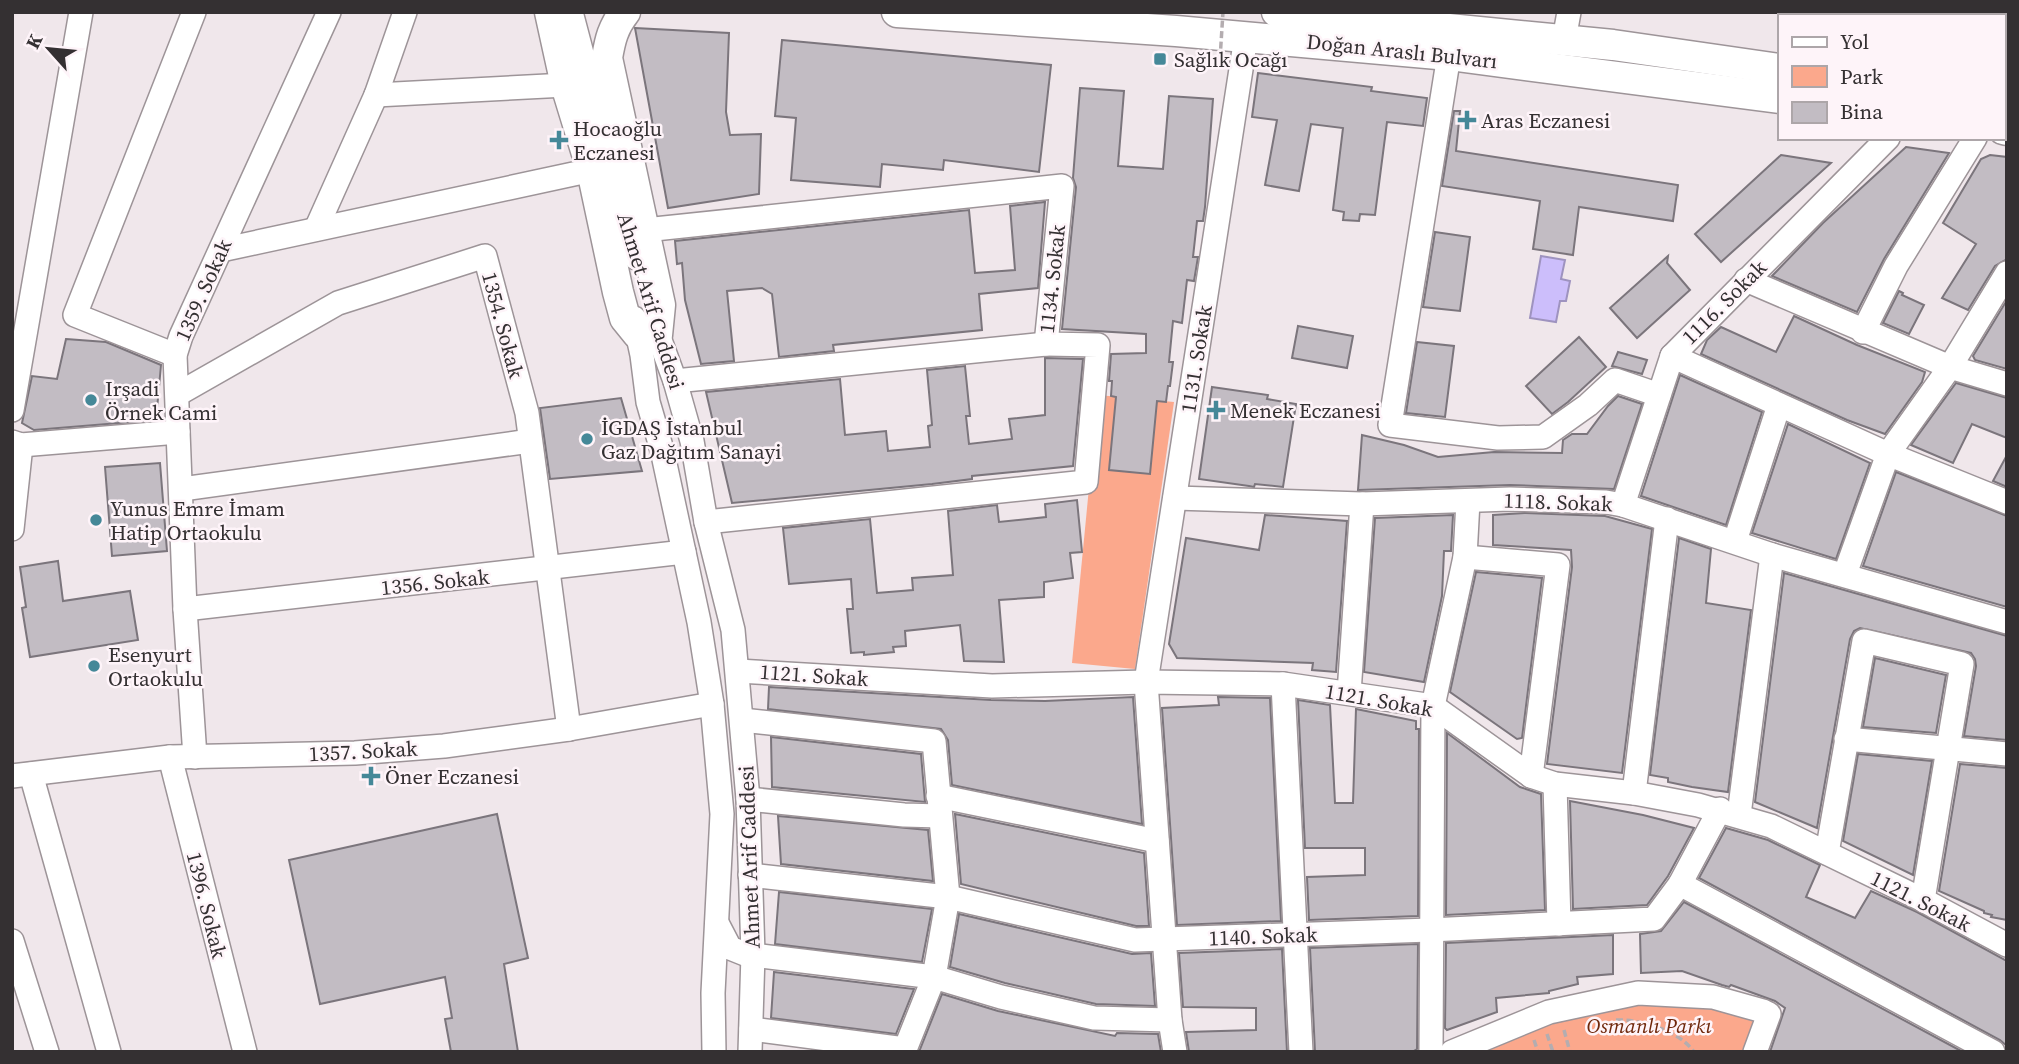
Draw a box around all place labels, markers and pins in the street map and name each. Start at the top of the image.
place label: Sağlık Ocağı [1174,45,1288,74]
marker: Sağlık Ocağı [1152,51,1168,67]
place label: Aras Eczanesi [1481,106,1610,135]
marker: Aras Eczanesi [1459,112,1475,128]
place label: Hocaoğlu Eczanesi [573,114,662,167]
marker: Hocaoğlu Eczanesi [551,132,567,148]
place label: Irşadi Örnek Cami [105,374,217,427]
marker: Irşadi Örnek Cami [83,392,99,408]
place label: Menek Eczanesi [1230,396,1381,425]
marker: Menek Eczanesi [1208,402,1224,418]
place label: İGDAŞ İstanbul Gaz Dağıtım Sanayi [601,413,781,466]
marker: İGDAŞ İstanbul Gaz Dağıtım Sanayi [579,431,595,447]
place label: Yunus Emre İmam Hatip Ortaokulu [110,494,285,547]
marker: Yunus Emre İmam Hatip Ortaokulu [88,512,104,528]
place label: Esenyurt Ortaokulu [108,640,203,693]
marker: Esenyurt Ortaokulu [86,658,102,674]
place label: Öner Eczanesi [385,762,519,791]
marker: Öner Eczanesi [363,768,379,784]

